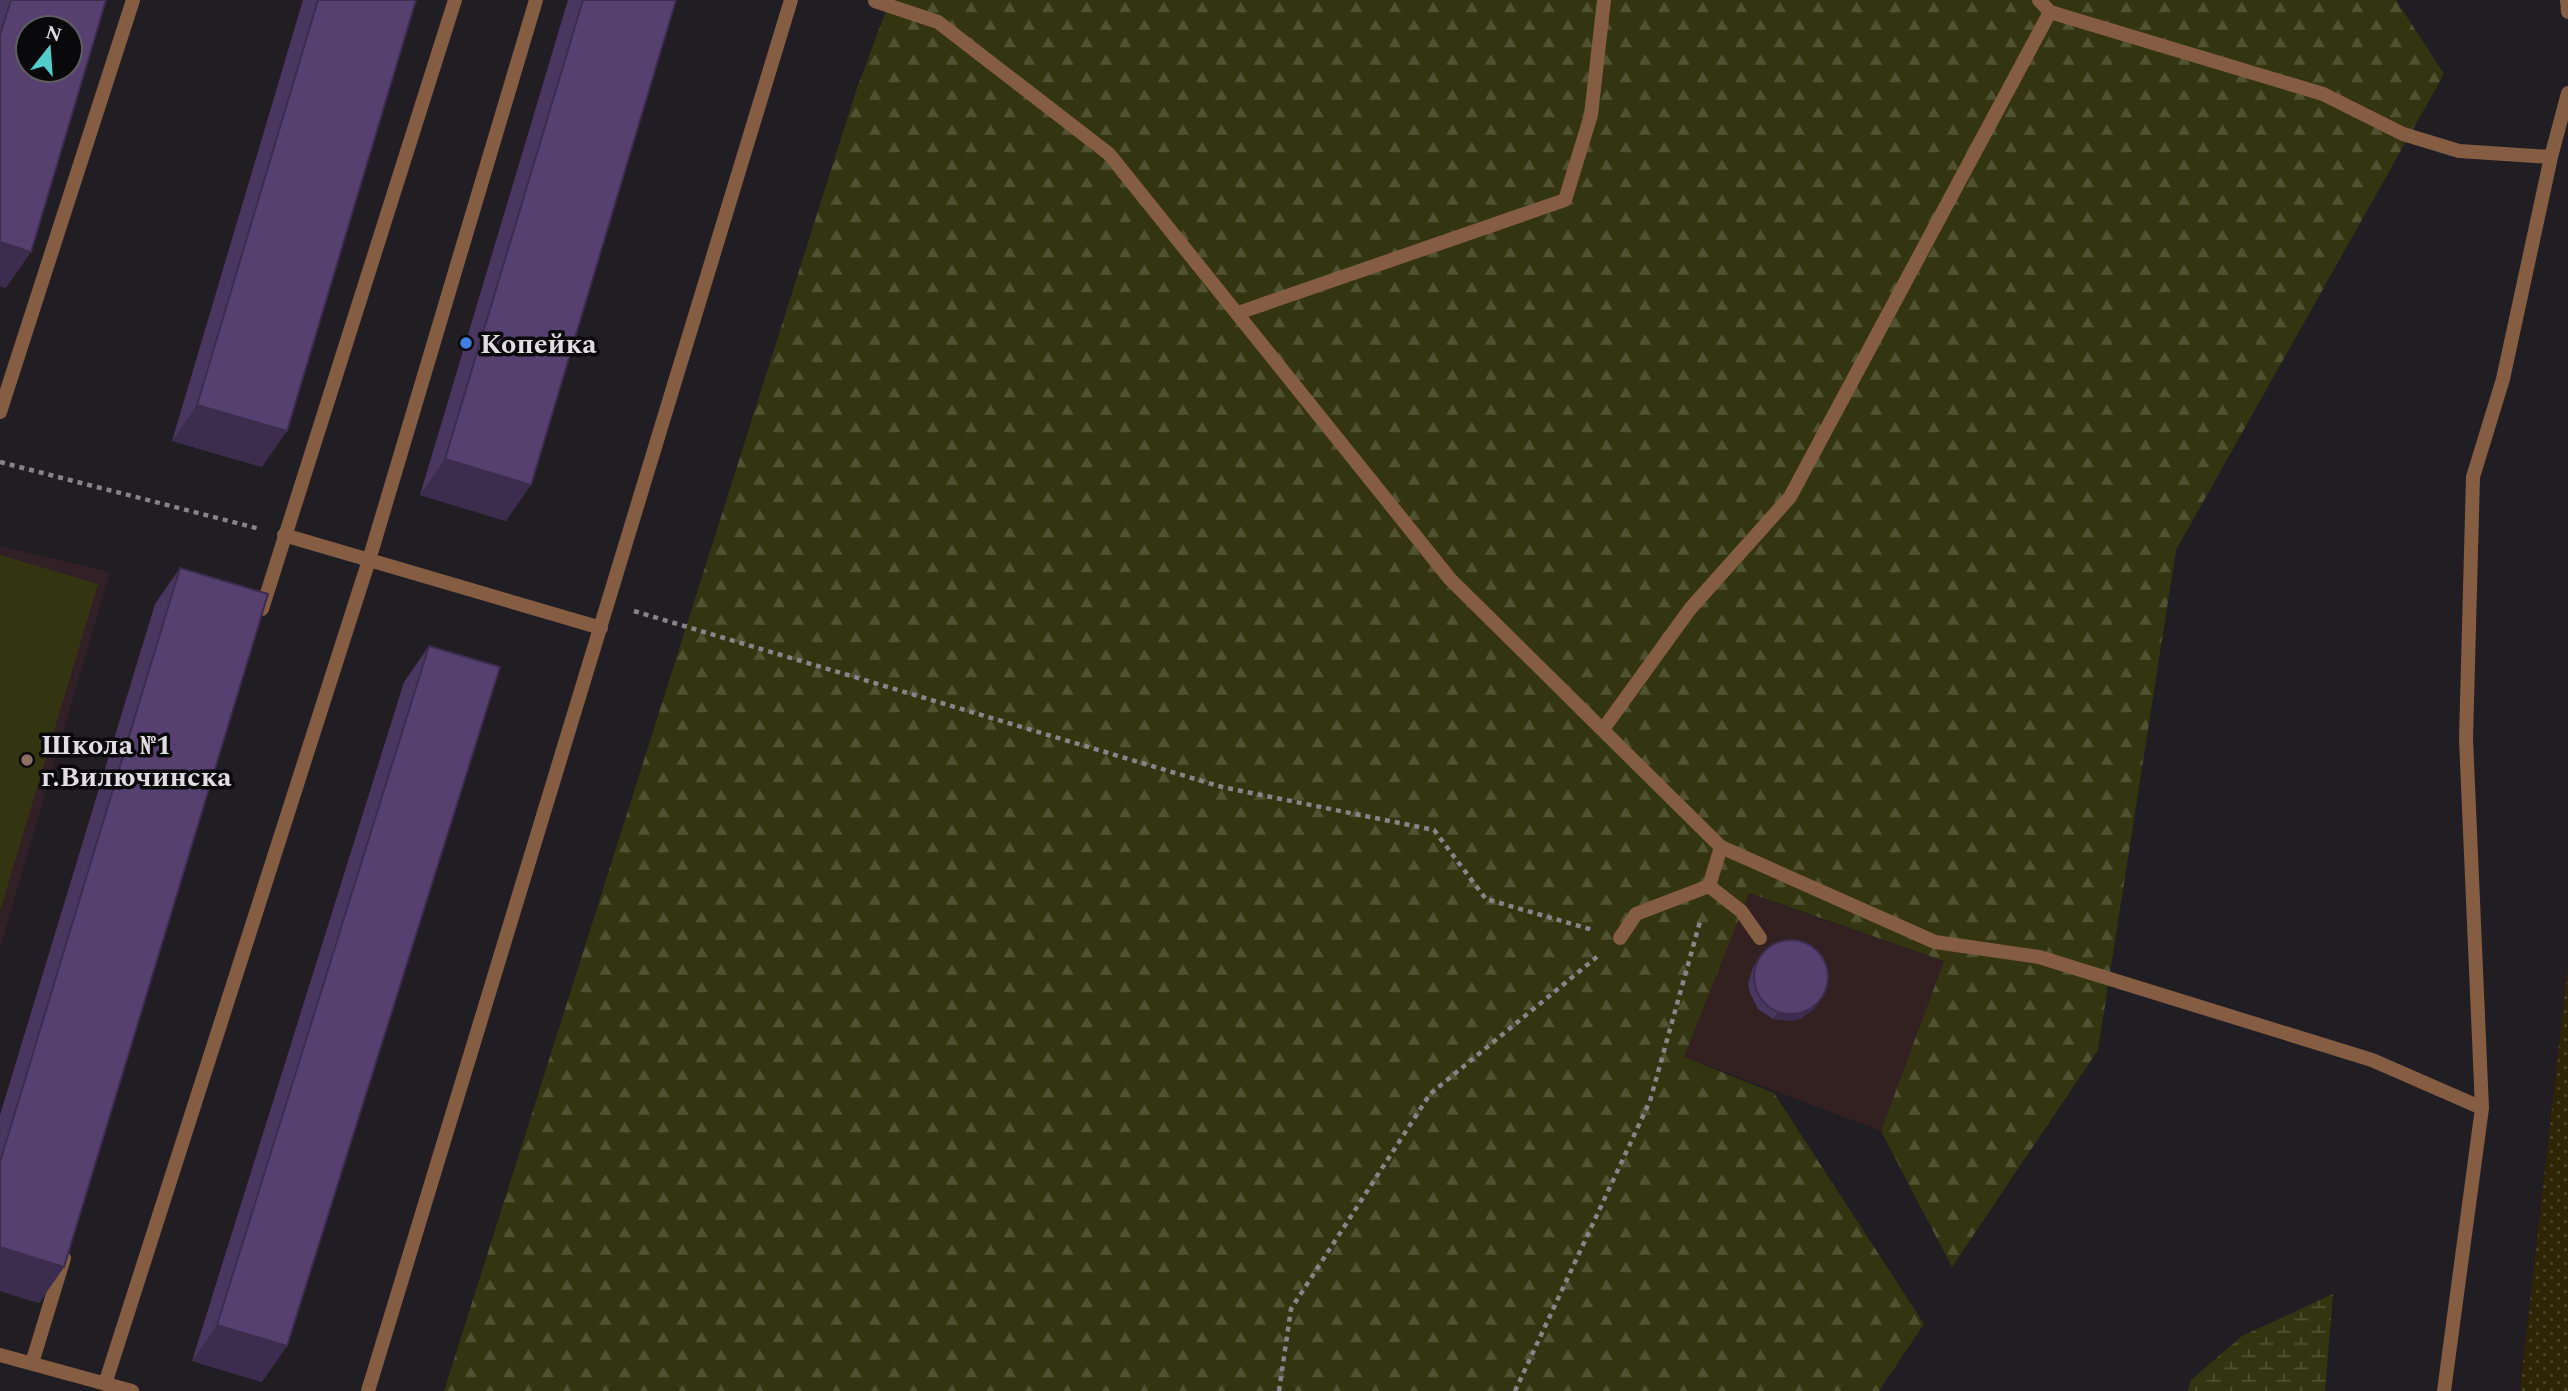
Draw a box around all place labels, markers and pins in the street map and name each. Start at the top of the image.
place label: Копейка [480,323,597,366]
marker: Копейка [458,335,474,351]
place label: Школа №1 г.Вилючинска [41,724,232,799]
marker: Школа №1 г.Вилючинска [19,752,35,768]

